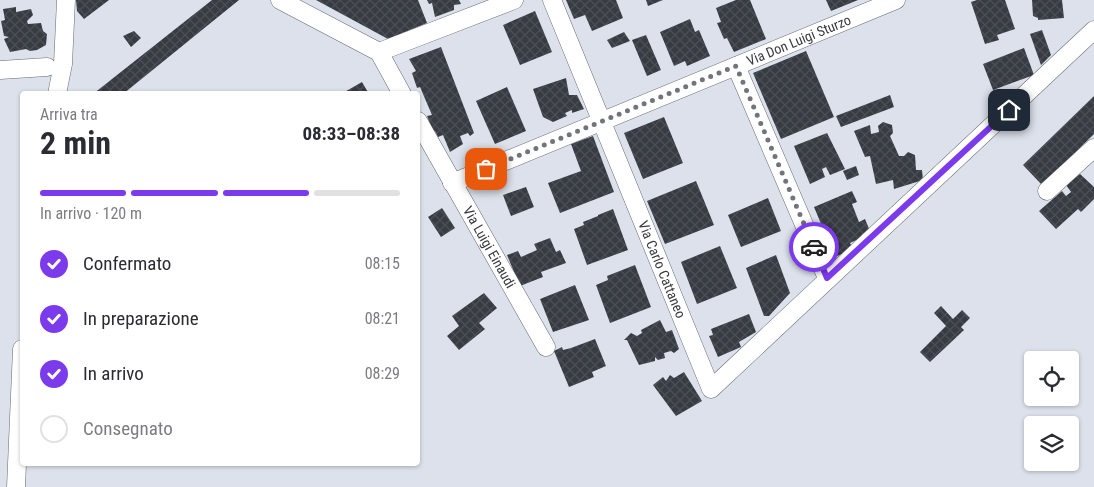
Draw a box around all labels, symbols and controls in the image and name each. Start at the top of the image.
street label: Via Don Luigi Sturzo [744,11,853,69]
pin [988,89,1030,131]
icon: home [995,96,1023,124]
text: Arriva tra [40,105,98,124]
text: 08:33–08:38 [302,122,400,145]
text: 2 min [40,124,111,162]
pin [465,148,507,190]
icon: bag [472,155,500,183]
street label: Via Luigi Einaudi [460,203,519,291]
text: In arrivo · 120 m [40,204,142,223]
street label: Via Carlo Cattaneo [635,218,689,320]
courier [789,222,839,272]
icon: car [800,233,828,261]
icon: check [40,250,68,278]
text: Confermato [83,252,171,275]
text: 08:15 [365,254,400,273]
icon: check [40,305,68,333]
text: In preparazione [83,307,199,330]
text: 08:21 [365,309,400,328]
map controls [1024,351,1079,471]
button: locate [1024,351,1079,406]
icon: check [40,360,68,388]
text: In arrivo [83,362,144,385]
text: 08:29 [365,364,400,383]
button: layers [1024,416,1079,471]
text: Consegnato [83,417,173,440]

